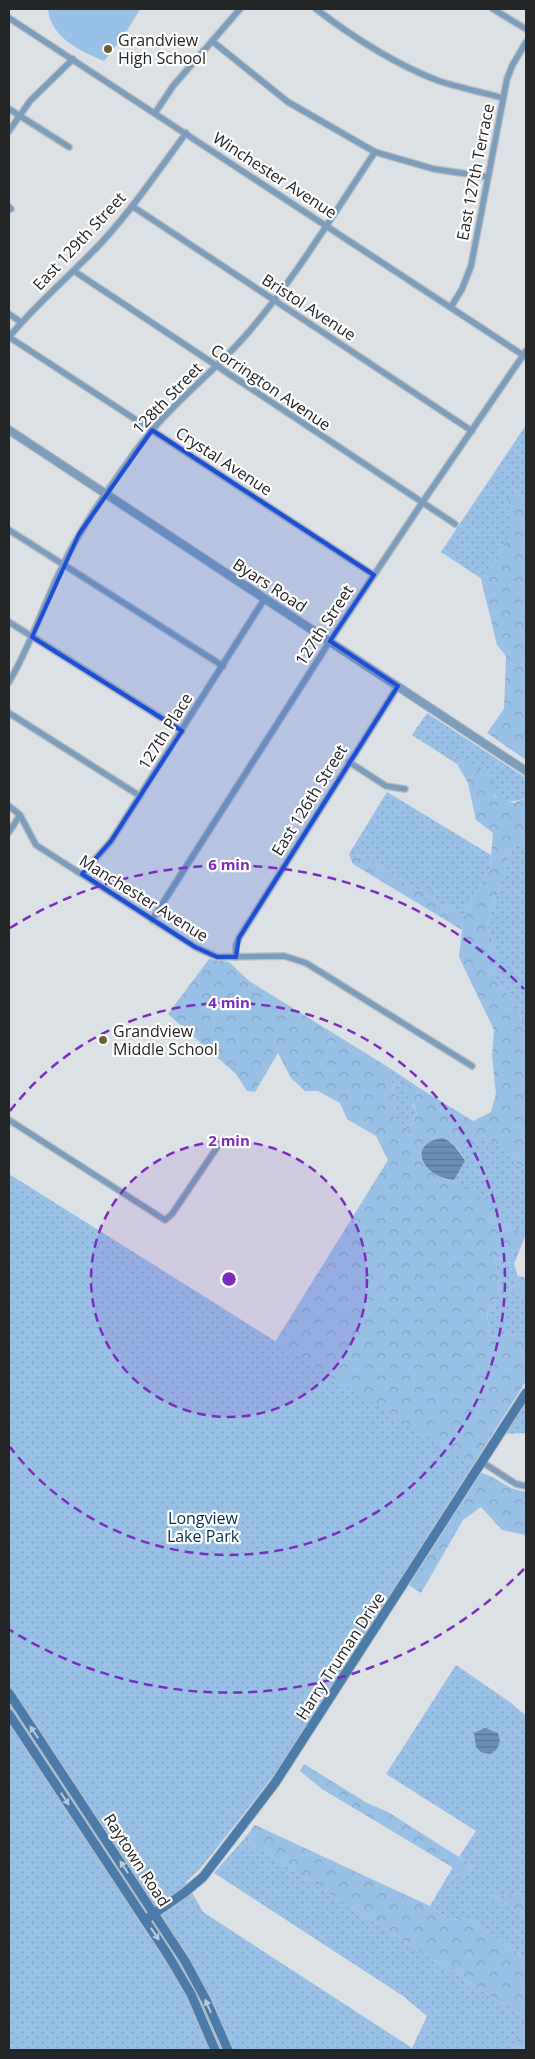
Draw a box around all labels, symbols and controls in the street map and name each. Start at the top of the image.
place label: Grandview High School [118,29,206,69]
marker: Grandview High School [102,43,114,55]
street label: East 127th Terrace [451,102,499,242]
street label: Winchester Avenue [209,127,341,223]
street label: East 129th Street [28,187,131,295]
street label: Bristol Avenue [258,268,360,346]
street label: Corrington Avenue [207,339,335,435]
street label: 128th Street [127,357,207,439]
street label: Crystal Avenue [172,422,276,500]
street label: Byars Road [229,553,311,617]
street label: 127th Street [290,580,358,669]
street label: 127th Place [133,689,197,773]
street label: East 126th Street [266,740,352,860]
street label: Manchester Avenue [75,849,213,947]
text: 6 min [208,854,250,874]
text: 4 min [208,992,250,1012]
place label: Grandview Middle School [113,1020,218,1060]
marker: Grandview Middle School [97,1034,109,1046]
text: 2 min [208,1130,250,1150]
centre of rings [220,1270,238,1288]
park label: Longview Lake Park [167,1507,240,1547]
street label: Harry Truman Drive [290,1588,390,1724]
one-way arrow [29,1725,39,1738]
one-way arrow [60,1792,70,1805]
street label: Raytown Road [99,1809,175,1911]
one-way arrow [119,1860,129,1874]
one-way arrow [150,1927,159,1941]
one-way arrow [204,1999,212,2013]

